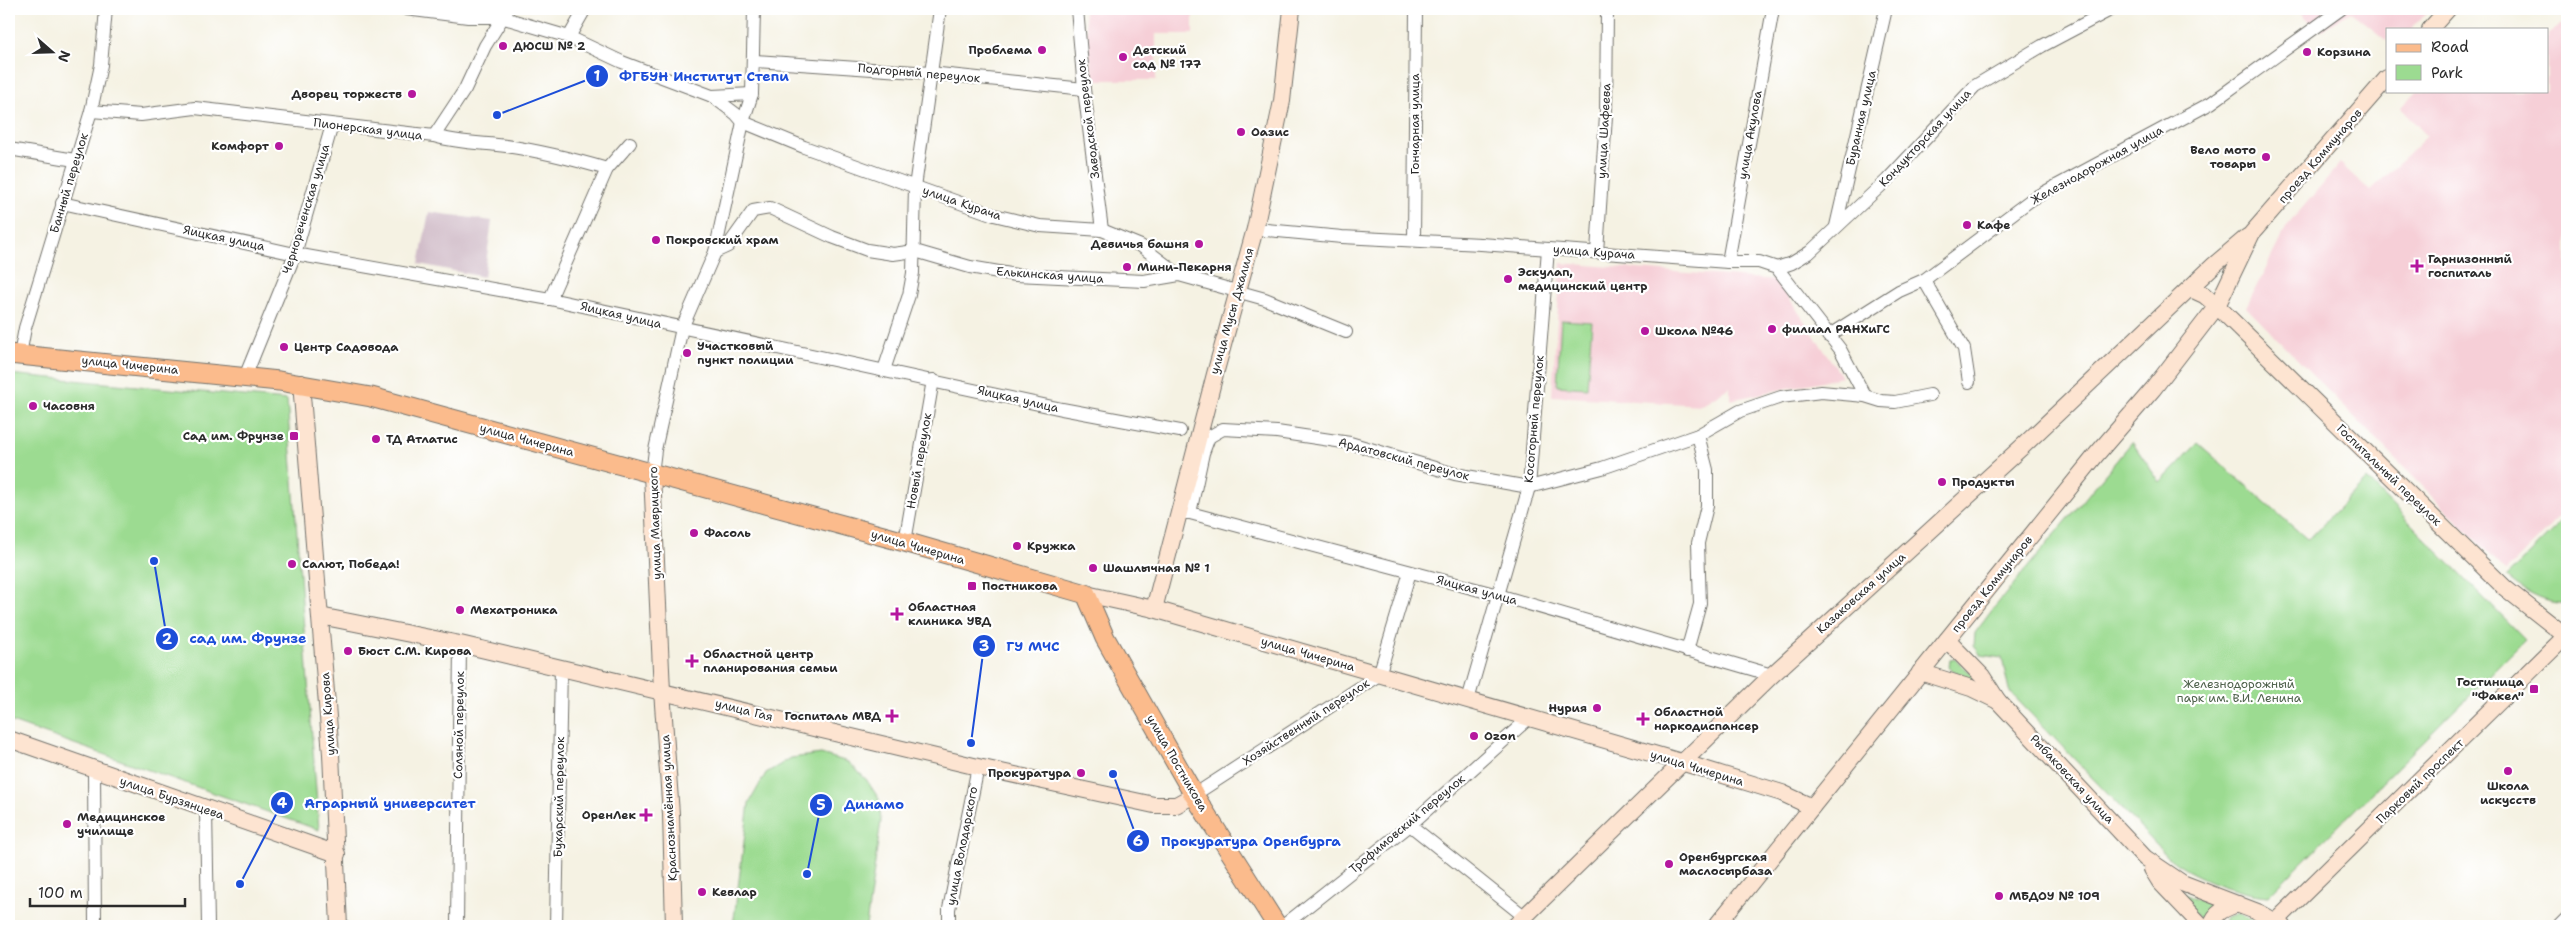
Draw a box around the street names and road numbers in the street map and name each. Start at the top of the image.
street label: Заводской переулок [1073,58,1103,180]
street label: Подгорный переулок [857,60,982,86]
street label: Буранная улица [1842,68,1880,167]
street label: Гончарная улица [1407,73,1423,174]
street label: улица Шафеева [1594,82,1615,179]
street label: Кондукторская улица [1875,85,1975,190]
street label: улица Акулова [1734,89,1766,181]
street label: проезд Коммунаров [2275,105,2365,207]
street label: Пионерская улица [313,114,424,144]
street label: Железнодорожная улица [2028,122,2167,208]
street label: Банный переулок [46,130,92,235]
street label: Чернореченская улица [279,142,334,276]
street label: улица Курача [921,182,1004,224]
street label: Яицкая улица [182,222,267,255]
street label: улица Курача [1552,241,1636,263]
street label: улица Мусы Джалиля [1206,246,1258,376]
street label: Елькинская улица [996,263,1105,287]
street label: Яицкая улица [579,298,664,332]
street label: улица Чичерина [81,352,180,378]
street label: Косогорный переулок [1520,354,1548,483]
street label: Яицкая улица [976,382,1061,416]
street label: Новый переулок [903,411,935,510]
street label: улица Чичерина [478,420,576,460]
street label: Госпитальный переулок [2333,421,2445,530]
street label: Ардатовский переулок [1337,434,1472,484]
street label: улица Маврицкого [645,466,665,580]
street label: улица Чичерина [869,526,967,568]
street label: проезд Коммунаров [1948,532,2036,636]
street label: Казаковская улица [1813,548,1909,637]
street label: Яицкая улица [1435,572,1520,609]
street label: улица Чичерина [1259,633,1357,675]
street label: Соляной переулок [450,670,468,779]
street label: улица Кирова [317,671,339,756]
street label: Хозяйственный переулок [1239,675,1373,769]
street label: улица Гая [713,695,775,725]
street label: улица Постникова [1143,712,1212,815]
street label: Рыбаковская улица [2026,731,2118,827]
street label: Краснознамённая улица [657,734,681,882]
street label: Парковый проспект [2373,735,2468,827]
street label: Бухарский переулок [550,736,568,858]
street label: улица Чичерина [1648,746,1746,790]
street label: Трофимовский переулок [1346,770,1469,877]
street label: улица Бурзянцева [118,773,227,823]
street label: улица Володарского [943,785,981,907]

